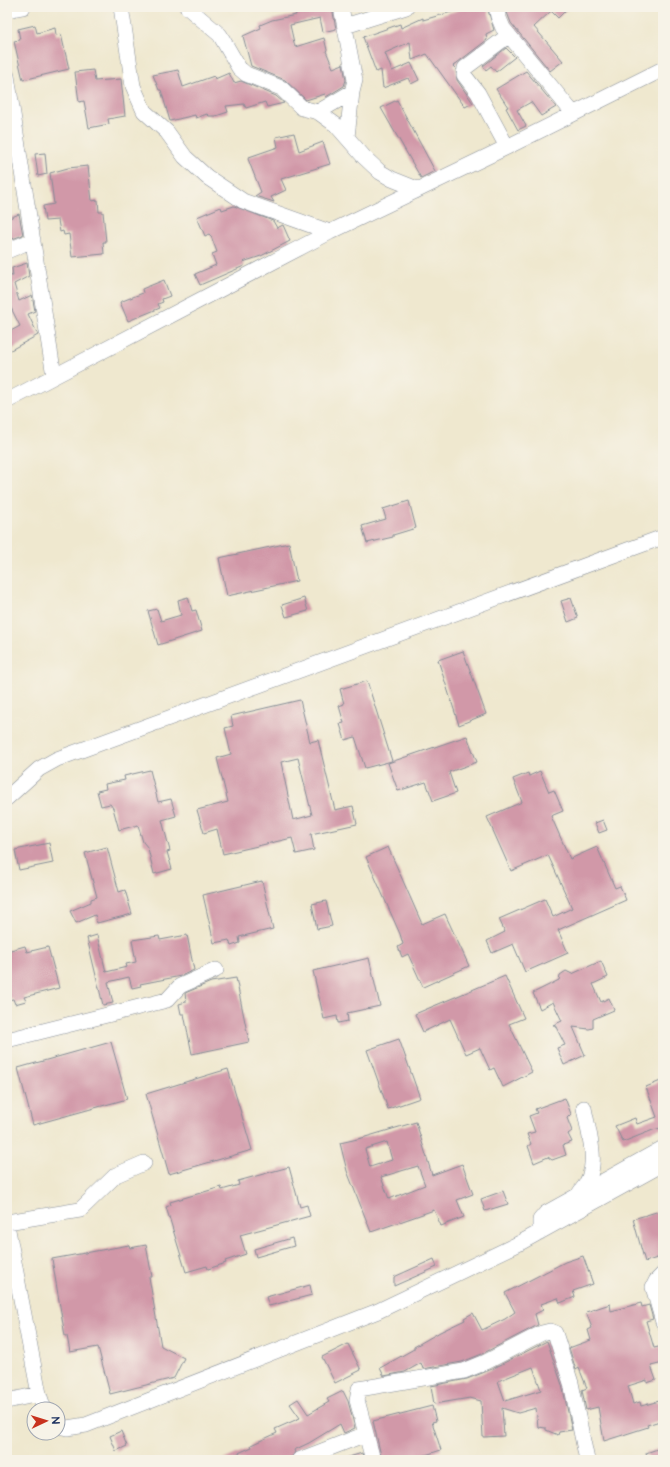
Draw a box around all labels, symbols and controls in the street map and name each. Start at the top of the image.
north arrow [26,1401,66,1441]
text: N [48,1416,63,1424]

